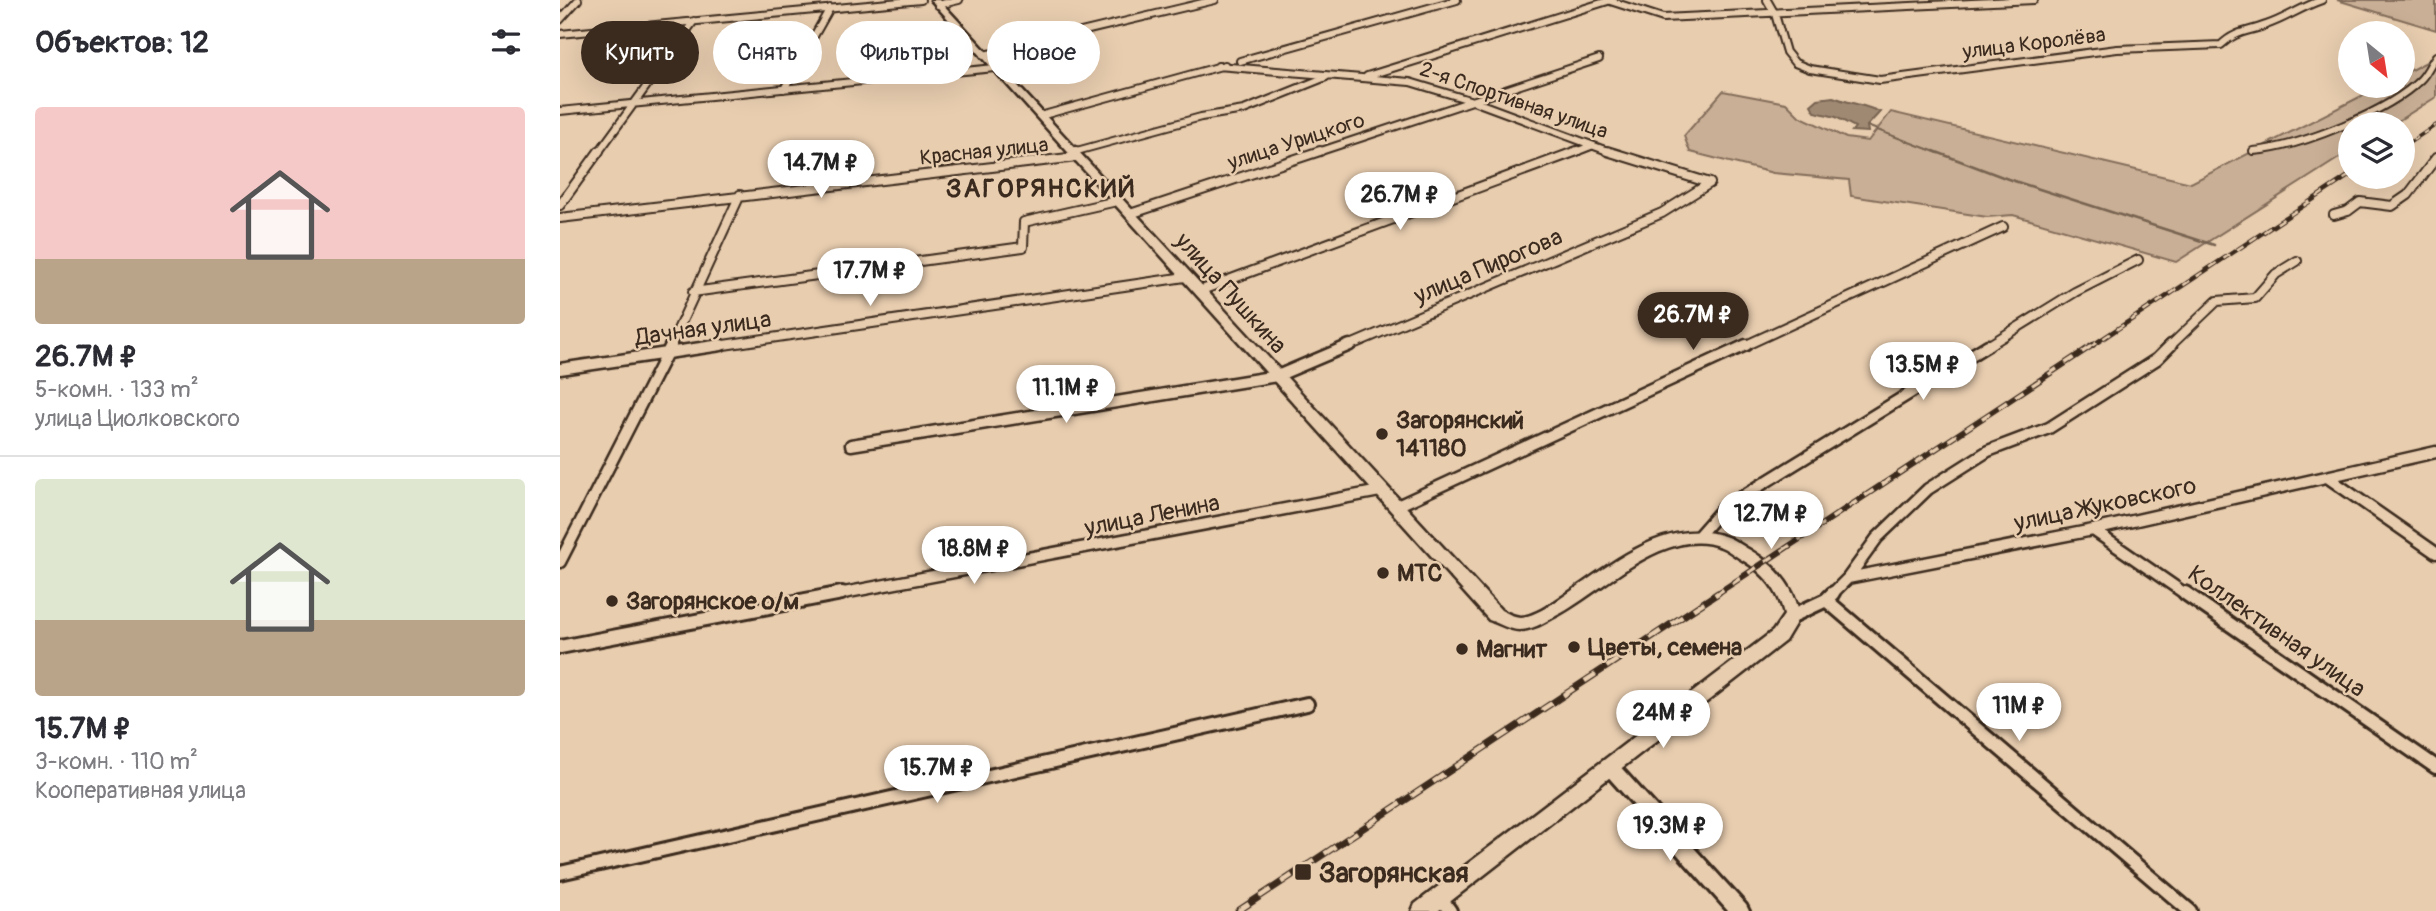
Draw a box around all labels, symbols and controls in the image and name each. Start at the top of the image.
chip: Купить [581,21,699,84]
chip: Снять [713,21,822,84]
chip: Фильтры [836,21,973,84]
chip: Новое [987,21,1100,84]
street label: улица Королёва [1960,21,2107,66]
north arrow [2338,21,2415,98]
map controls [2338,21,2415,189]
icon: filters [487,23,525,61]
text: Объектов: 12 [35,24,209,61]
street label: 2-я Спортивная улица [1416,56,1611,145]
street label: улица Урицкого [1223,107,1368,177]
button: layers [2338,112,2415,189]
street label: Красная улица [918,131,1050,172]
pin: 14.7M ₽ [756,140,886,200]
text: 14.7M ₽ [784,148,858,177]
icon: home [217,152,343,278]
district label: ЗАГОРЯНСКИЙ [946,173,1136,205]
pin: 26.7M ₽ [1335,173,1465,232]
text: 26.7M ₽ [1361,180,1439,209]
street label: улица Пирогова [1409,222,1567,311]
street label: улица Пушкина [1168,226,1293,360]
pin: 17.7M ₽ [805,248,935,308]
text: 17.7M ₽ [833,256,907,285]
pin: 26.7M ₽ [1628,292,1758,352]
text: 26.7M ₽ [1654,300,1732,329]
street label: Дачная улица [632,305,773,353]
text: 26.7M ₽ [35,338,138,375]
pin: 13.5M ₽ [1858,342,1988,402]
text: 13.5M ₽ [1886,350,1960,379]
pin: 11.1M ₽ [1001,366,1131,425]
text: 11.1M ₽ [1032,373,1100,402]
text: 5-комн. · 133 m² [35,375,199,404]
text: улица Циолковского [35,404,240,433]
place label: Загорянский 141180 [1396,406,1524,463]
marker: Загорянский 141180 [1374,426,1390,442]
street label: улица Жуковского [2011,471,2199,538]
street label: улица Ленина [1081,488,1222,543]
pin: 12.7M ₽ [1706,491,1836,551]
text: 12.7M ₽ [1734,499,1808,528]
icon: home [217,524,343,650]
pin: 18.8M ₽ [909,526,1039,586]
text: 18.8M ₽ [938,534,1010,563]
place label: МТС [1397,559,1443,588]
street label: Коллективная улица [2182,559,2371,704]
marker: МТС [1375,565,1391,581]
place label: Загорянское о/м [626,587,799,616]
marker: Загорянское о/м [604,593,620,609]
place label: Цветы, семена [1588,633,1742,662]
place label: Магнит [1476,635,1548,664]
marker: Цветы, семена [1566,639,1582,655]
marker: Магнит [1454,641,1470,657]
pin: 11M ₽ [1970,684,2068,743]
pin: 24M ₽ [1614,690,1712,750]
text: 11M ₽ [1992,691,2046,720]
text: 24M ₽ [1632,698,1694,727]
text: 15.7M ₽ [35,710,132,747]
pin: 15.7M ₽ [872,746,1002,805]
text: 3-комн. · 110 m² [35,747,198,776]
text: 15.7M ₽ [900,753,974,782]
text: Кооперативная улица [35,776,246,805]
pin: 19.3M ₽ [1605,804,1735,863]
text: 19.3M ₽ [1633,811,1707,840]
place label: Загорянская [1319,856,1469,891]
marker: Загорянская [1293,862,1313,882]

